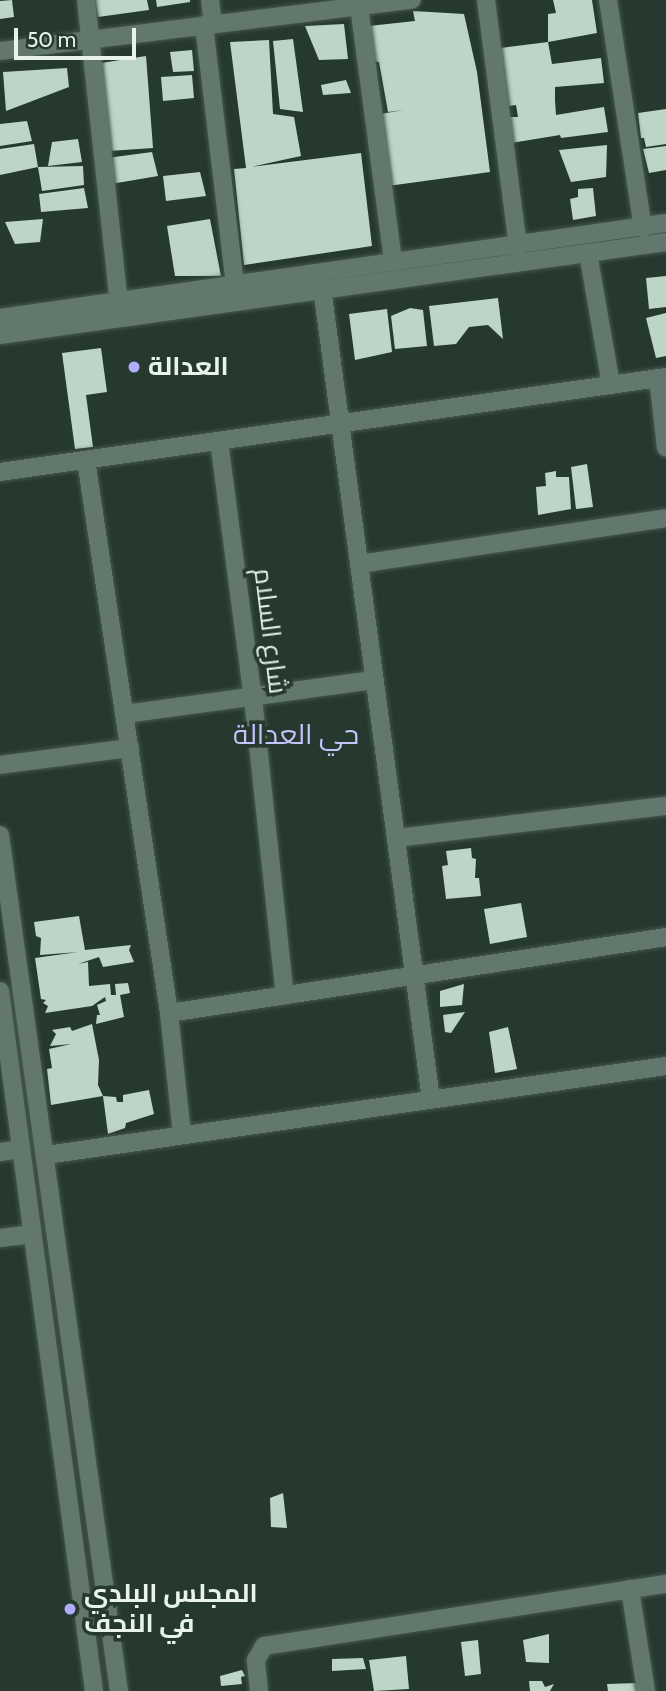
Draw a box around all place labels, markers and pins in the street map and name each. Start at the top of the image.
place label: العدالة [148,351,229,383]
marker: العدالة [126,359,142,375]
place label: المجلس البلدي في النجف [84,1578,258,1640]
marker: المجلس البلدي في النجف [62,1601,78,1617]

